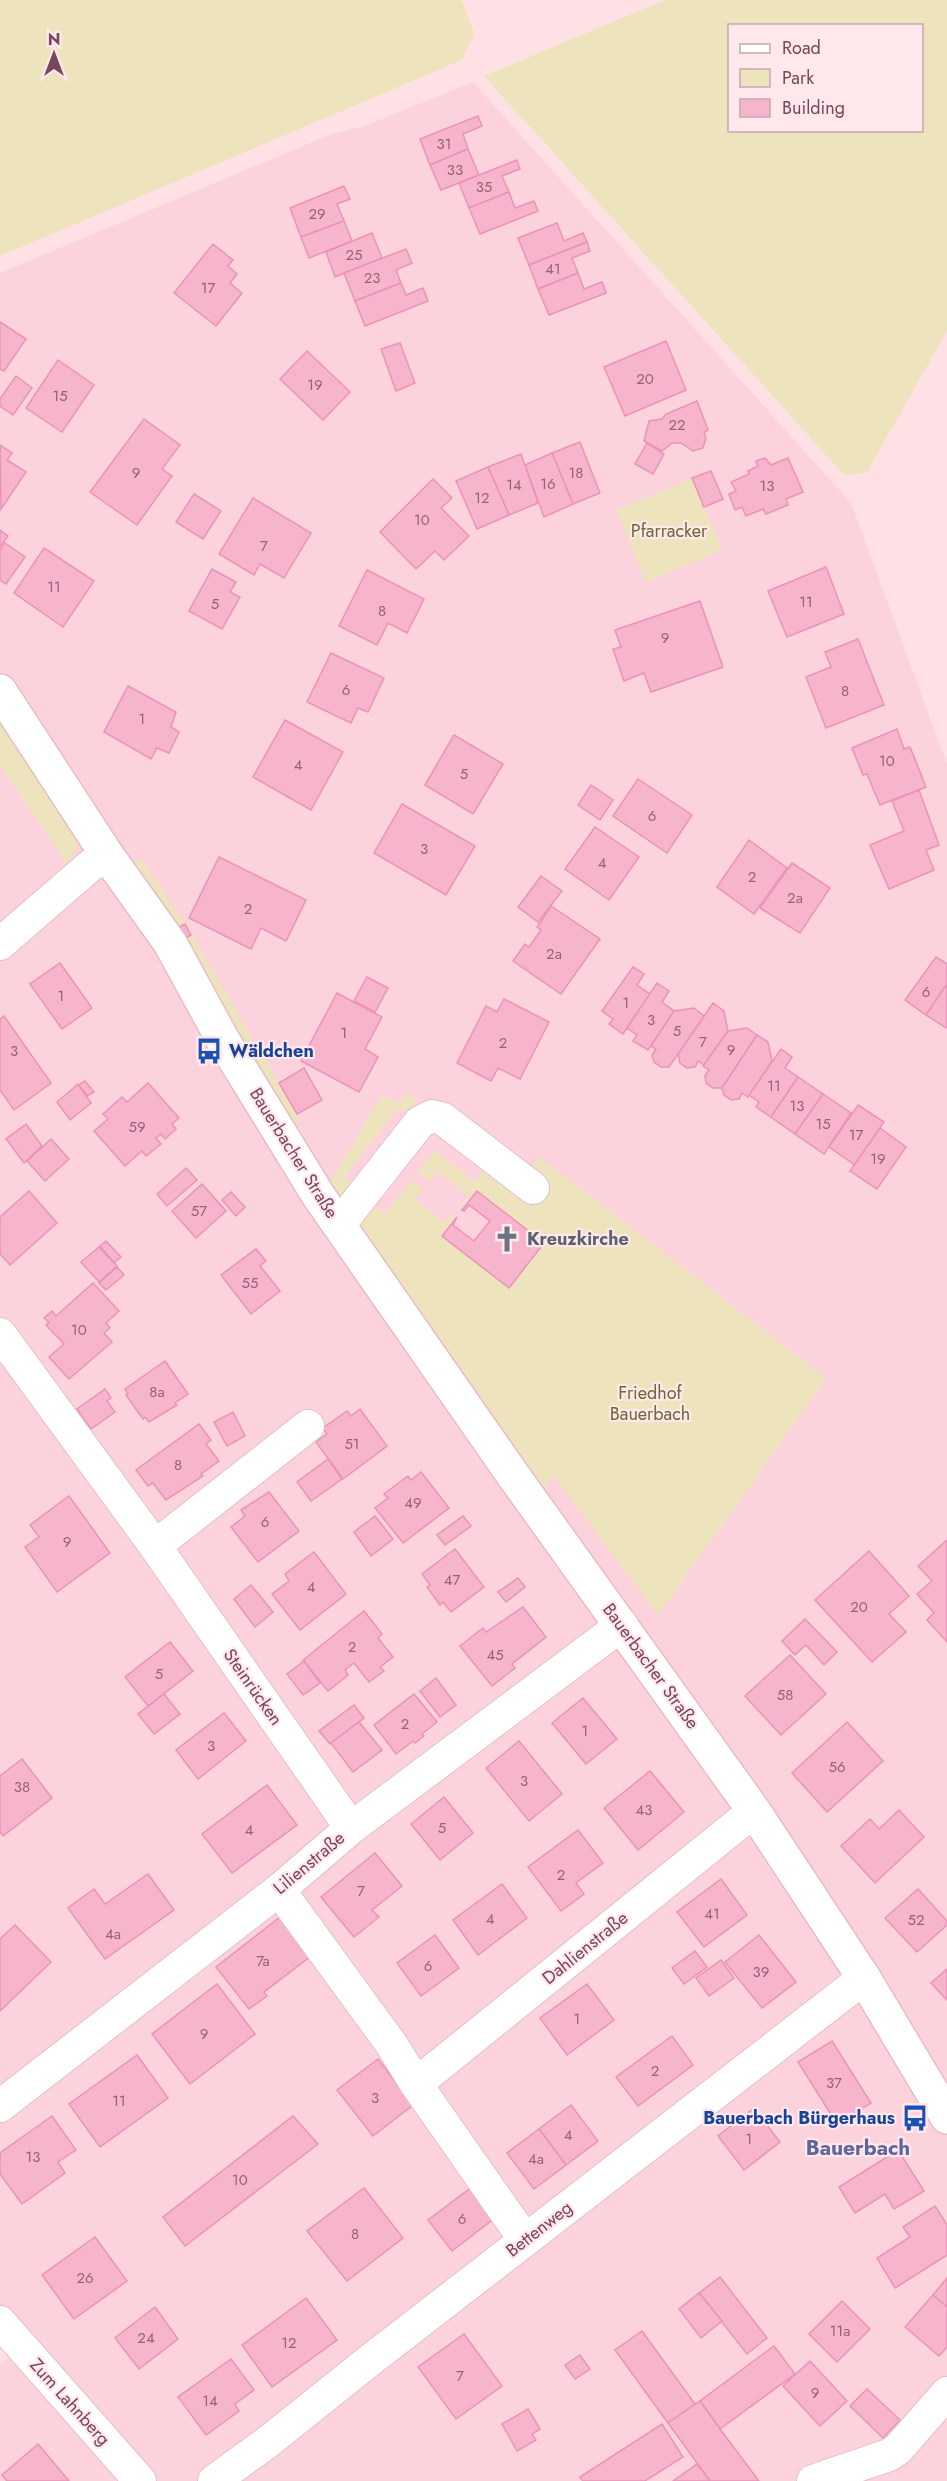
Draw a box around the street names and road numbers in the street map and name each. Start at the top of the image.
street label: Bauerbacher Straße [243,1083,345,1223]
street label: Bauerbacher Straße [596,1598,706,1734]
street label: Steinrücken [217,1643,289,1731]
street label: Lilienstraße [268,1825,350,1901]
street label: Dahlienstraße [537,1905,633,1991]
street label: Bettenweg [500,2195,578,2263]
street label: Zum Lahnberg [24,2353,116,2451]

